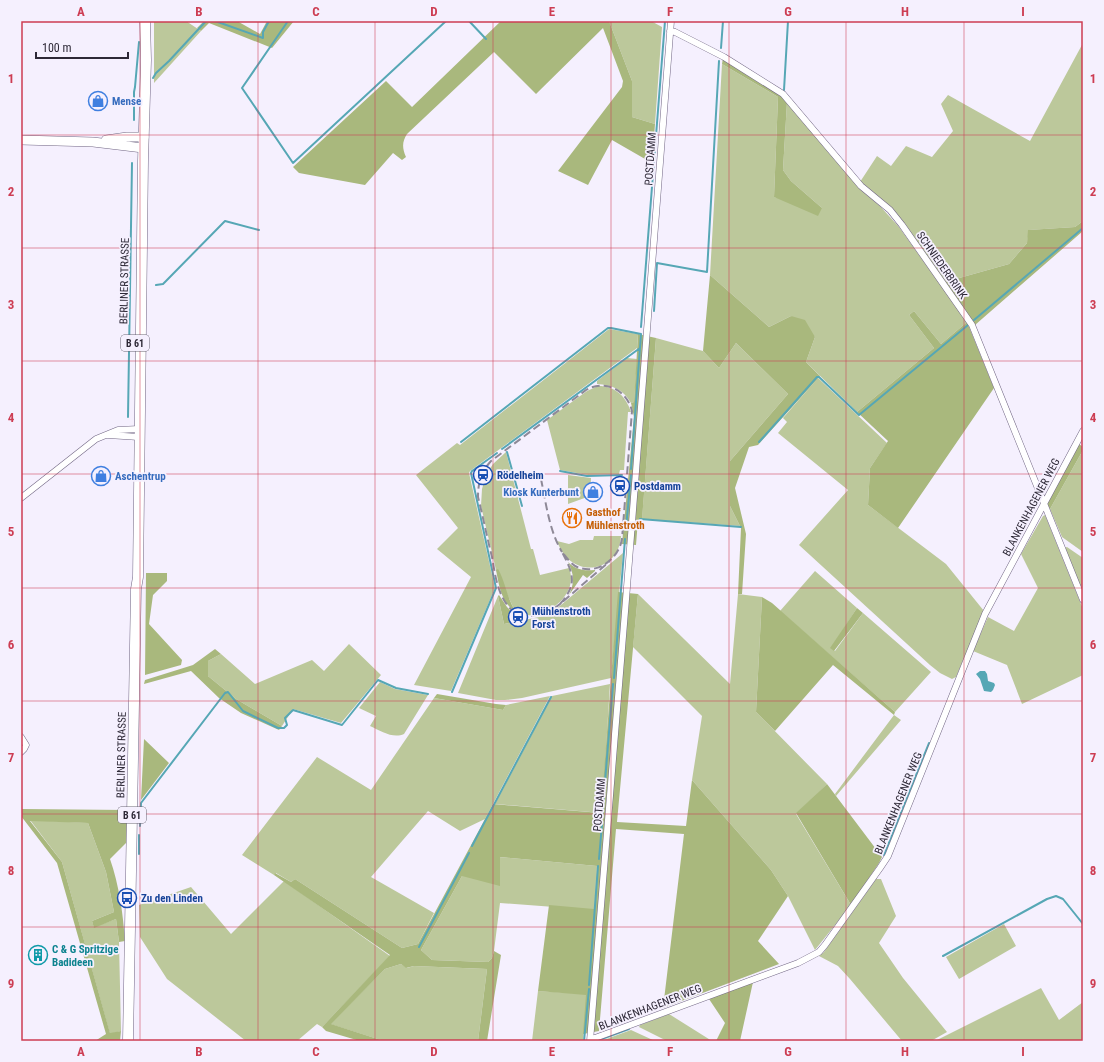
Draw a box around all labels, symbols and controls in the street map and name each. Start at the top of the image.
text: A [77,4,85,19]
text: B [195,4,203,19]
text: C [312,4,320,19]
text: D [430,4,438,19]
text: E [549,4,556,19]
text: F [667,4,673,19]
text: G [784,4,792,19]
text: H [901,4,909,19]
text: I [1021,4,1025,19]
scale bar [36,34,128,60]
text: 100 m [42,41,72,55]
text: 1 [8,71,14,86]
text: 1 [1090,71,1096,86]
shop icon: Mense [87,90,109,112]
place label: Mense [112,95,141,108]
street label: POSTDAMM [642,132,659,186]
text: 2 [8,184,15,199]
text: 2 [1090,184,1097,199]
street label: SCHNIEDERBRINK [914,229,970,301]
street label: BERLINER STRASSE [117,237,132,324]
text: 3 [8,297,14,312]
text: 3 [1090,297,1096,312]
road number: B 61 [121,335,149,351]
text: 4 [8,410,15,425]
text: 4 [1090,410,1097,425]
street label: BLANKENHAGENER WEG [1000,456,1063,558]
station icon: Rödelheim [472,464,494,486]
shop icon: Aschentrup [90,465,112,487]
place label: Rödelheim [497,469,544,482]
place label: Aschentrup [115,470,166,483]
station icon: Postdamm [609,475,631,497]
place label: Postdamm [634,480,681,493]
shop icon: Kiosk Kunterbunt [582,481,604,503]
place label: Kiosk Kunterbunt [503,486,580,499]
place label: Gasthof Mühlenstroth [586,506,645,532]
restaurant icon: Gasthof Mühlenstroth [561,507,583,529]
text: 5 [8,524,15,539]
text: 5 [1090,524,1097,539]
place label: Mühlenstroth Forst [532,605,591,631]
station icon: Mühlenstroth Forst [507,606,529,628]
text: 6 [8,637,15,652]
text: 6 [1090,637,1097,652]
street label: BERLINER STRASSE [114,711,129,798]
text: 7 [8,750,15,765]
street label: BLANKENHAGENER WEG [872,750,925,856]
text: 7 [1090,750,1097,765]
street label: POSTDAMM [591,778,608,832]
road number: B 61 [118,807,146,823]
text: 8 [8,863,14,878]
text: 8 [1090,863,1096,878]
bus stop icon: Zu den Linden [116,887,138,909]
place label: Zu den Linden [141,892,203,905]
place label: C & G Spritzige Badideen [52,943,118,969]
building icon: C & G Spritzige Badideen [27,944,49,966]
text: 9 [8,976,14,991]
text: 9 [1090,976,1096,991]
street label: BLANKENHAGENER WEG [597,982,703,1033]
text: A [77,1044,85,1059]
text: B [195,1044,203,1059]
text: C [312,1044,320,1059]
text: D [430,1044,438,1059]
text: E [549,1044,556,1059]
text: F [667,1044,673,1059]
text: G [784,1044,792,1059]
text: H [901,1044,909,1059]
text: I [1021,1044,1025,1059]

